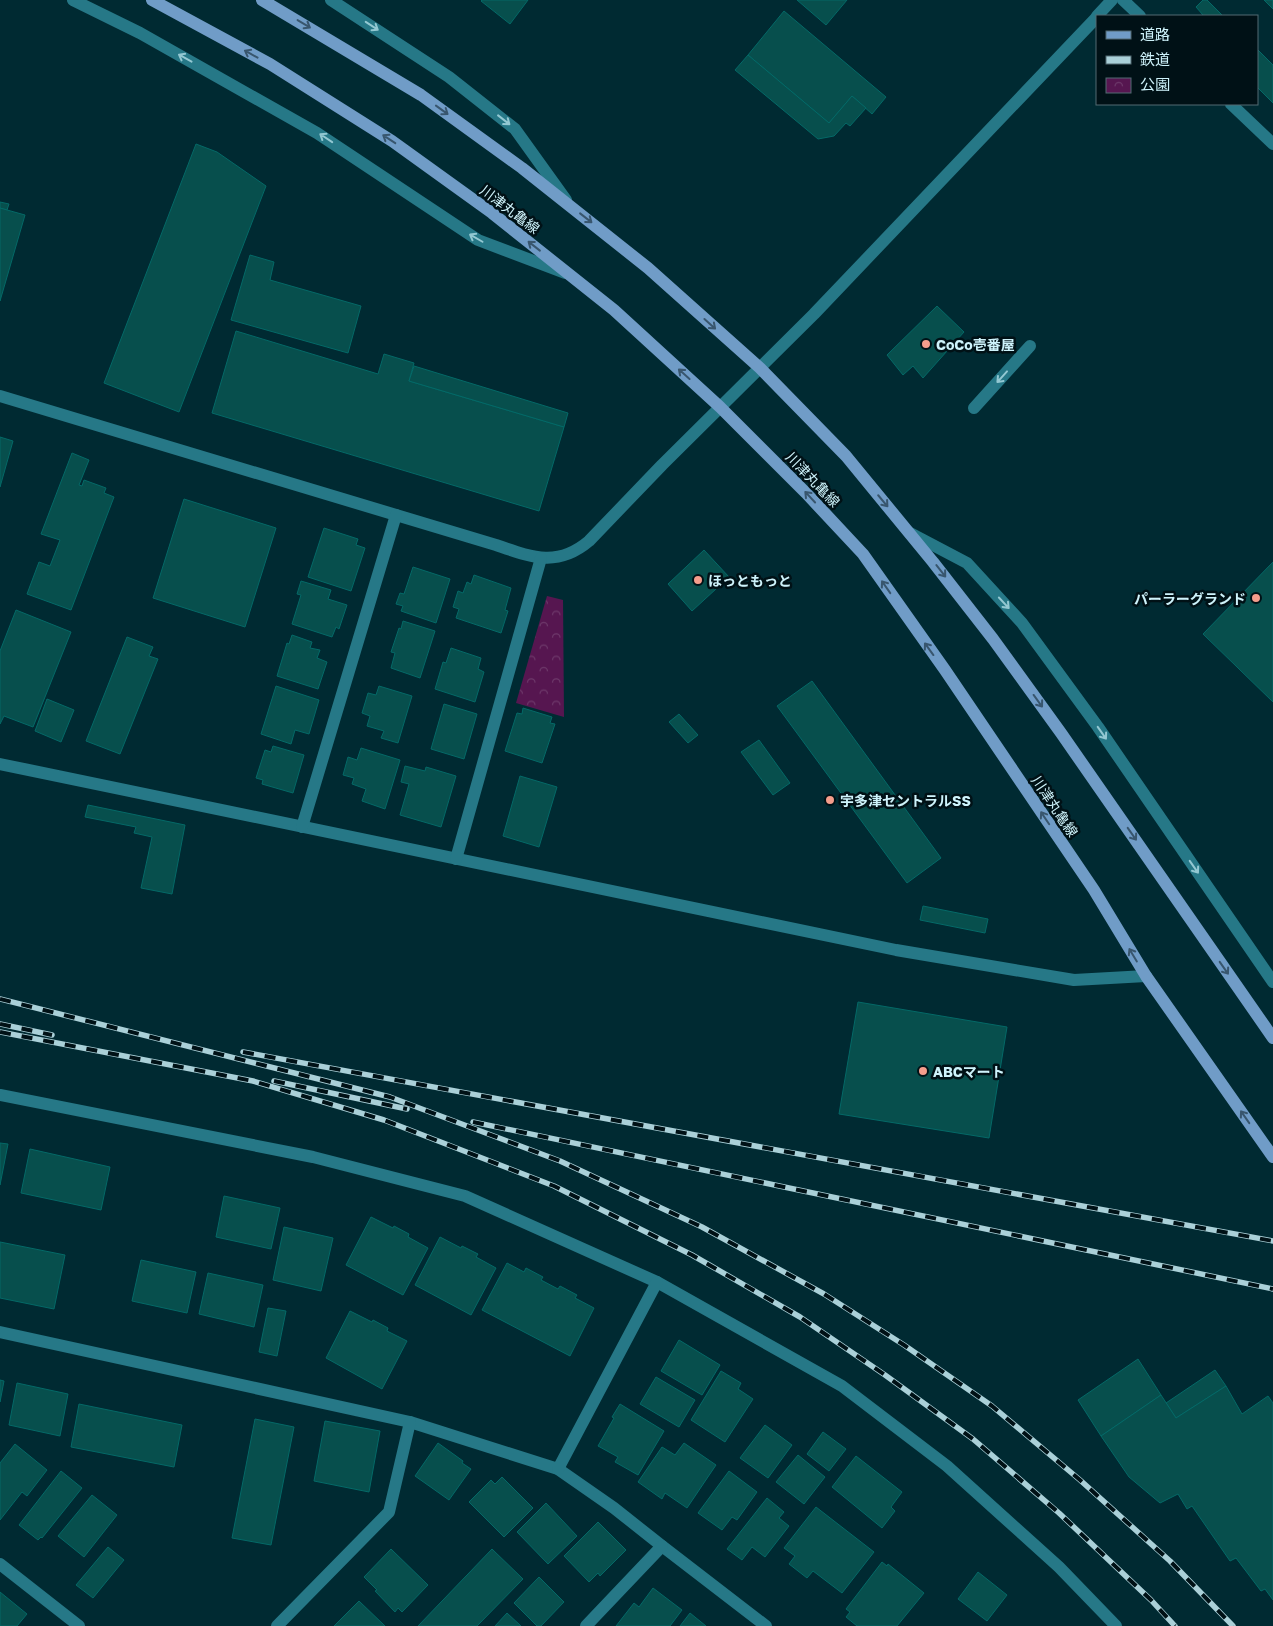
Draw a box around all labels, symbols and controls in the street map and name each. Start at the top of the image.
legend [1096,15,1258,105]
one-way arrow [297,20,311,30]
one-way arrow [365,21,379,31]
text: 道路 [1140,25,1170,43]
one-way arrow [244,49,259,58]
text: 鉄道 [1140,50,1170,68]
one-way arrow [178,52,192,62]
text: 公園 [1140,75,1170,93]
one-way arrow [435,105,448,116]
one-way arrow [497,115,510,126]
one-way arrow [319,133,333,143]
one-way arrow [382,134,396,144]
street label: 川津丸亀線 [477,181,543,237]
one-way arrow [579,213,592,224]
one-way arrow [468,233,483,243]
one-way arrow [527,241,541,251]
one-way arrow [703,318,716,329]
place label: CoCo壱番屋 [936,336,1015,353]
marker: CoCo壱番屋 [920,338,932,350]
one-way arrow [678,368,691,380]
one-way arrow [996,370,1008,383]
street label: 川津丸亀線 [783,448,843,510]
one-way arrow [804,490,816,503]
one-way arrow [877,494,888,507]
one-way arrow [935,564,946,577]
place label: ほっともっと [708,572,792,589]
marker: ほっともっと [692,574,704,586]
one-way arrow [881,580,891,594]
place label: パーラーグランド [1134,590,1246,607]
marker: パーラーグランド [1250,592,1262,604]
one-way arrow [998,597,1010,610]
one-way arrow [924,642,935,656]
one-way arrow [1033,694,1044,707]
one-way arrow [1097,726,1107,740]
street label: 川津丸亀線 [1028,772,1082,840]
place label: 宇多津セントラルSS [840,792,971,809]
marker: 宇多津セントラルSS [824,794,836,806]
one-way arrow [1040,811,1050,825]
one-way arrow [1127,827,1137,841]
one-way arrow [1189,860,1199,874]
one-way arrow [1127,948,1137,962]
one-way arrow [1219,961,1229,975]
place label: ABCマート [933,1063,1005,1080]
marker: ABCマート [917,1065,929,1077]
one-way arrow [1240,1110,1250,1124]

